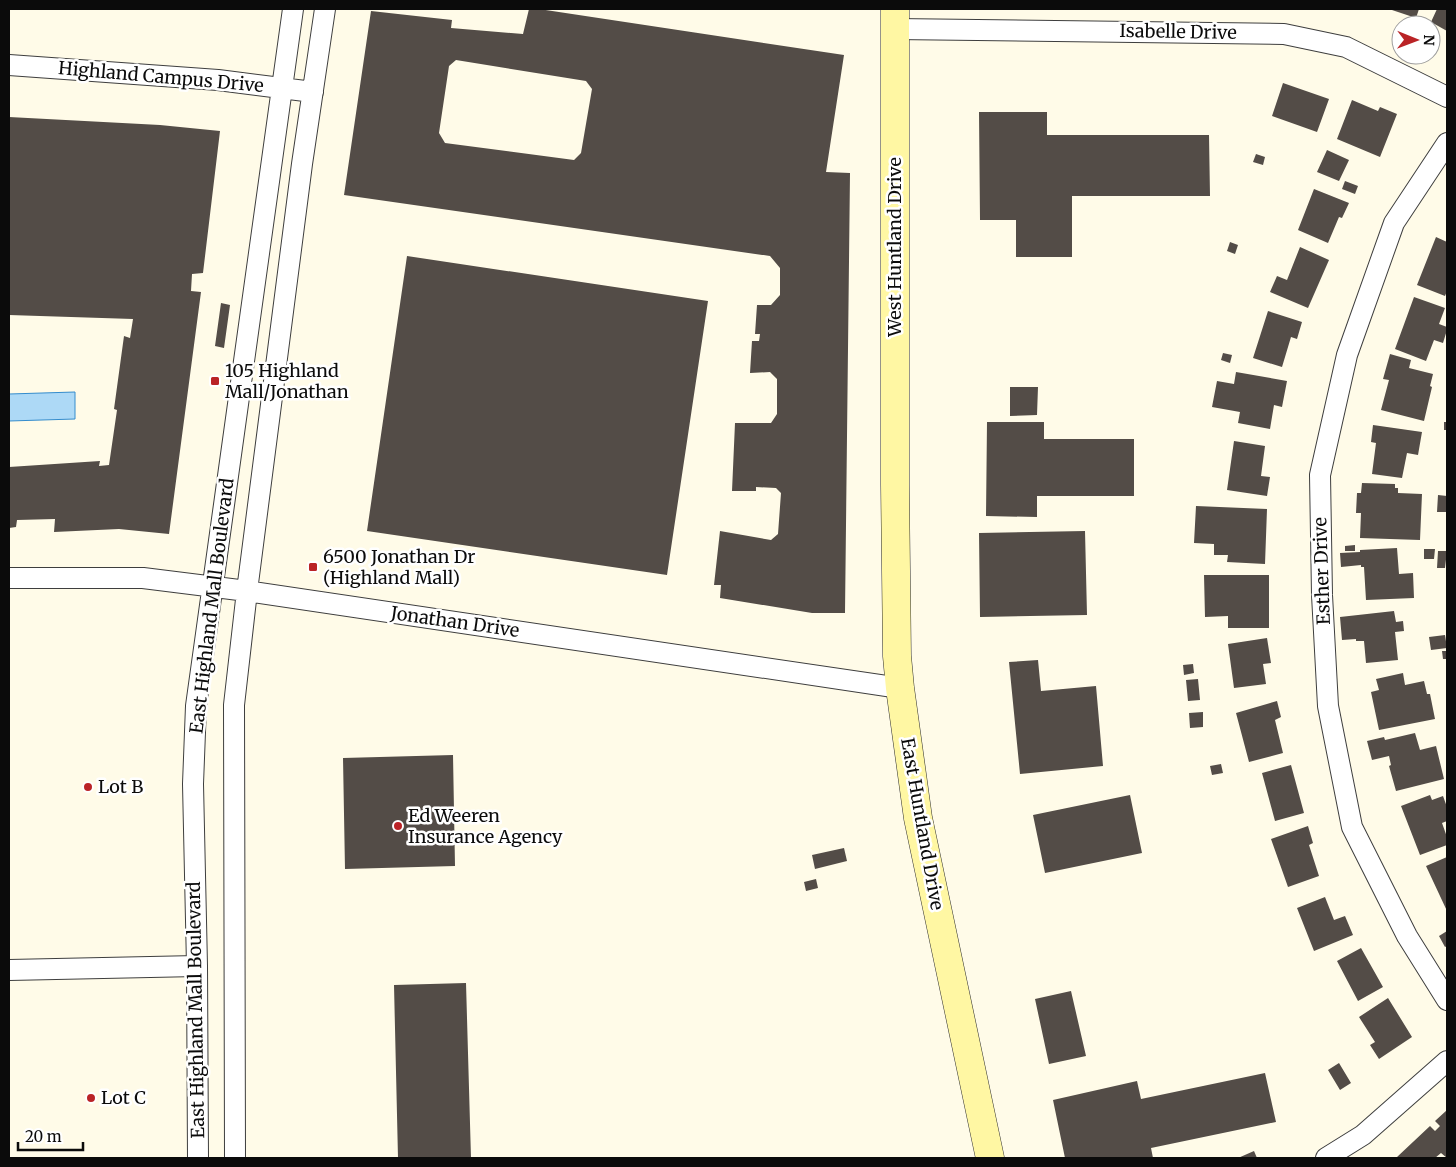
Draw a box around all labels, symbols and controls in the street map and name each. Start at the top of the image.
north arrow [1391,15,1441,65]
street label: Isabelle Drive [1119,19,1237,44]
text: N [1420,35,1438,46]
street label: Highland Campus Drive [57,56,265,97]
street label: West Huntland Drive [883,157,906,338]
place label: 105 Highland Mall/Jonathan [225,359,349,403]
marker: 105 Highland Mall/Jonathan [209,375,221,387]
street label: East Highland Mall Boulevard [184,477,239,735]
street label: Esther Drive [1308,517,1335,625]
place label: 6500 Jonathan Dr (Highland Mall) [323,545,475,589]
marker: 6500 Jonathan Dr (Highland Mall) [307,561,319,573]
street label: Jonathan Drive [388,601,521,642]
street label: East Huntland Drive [896,736,949,912]
place label: Lot B [98,775,143,798]
marker: Lot B [82,781,94,793]
place label: Ed Weeren Insurance Agency [408,804,563,848]
marker: Ed Weeren Insurance Agency [392,820,404,832]
street label: East Highland Mall Boulevard [182,881,209,1139]
place label: Lot C [101,1086,146,1109]
marker: Lot C [85,1092,97,1104]
scale bar [18,1120,82,1152]
text: 20 m [25,1127,62,1146]

